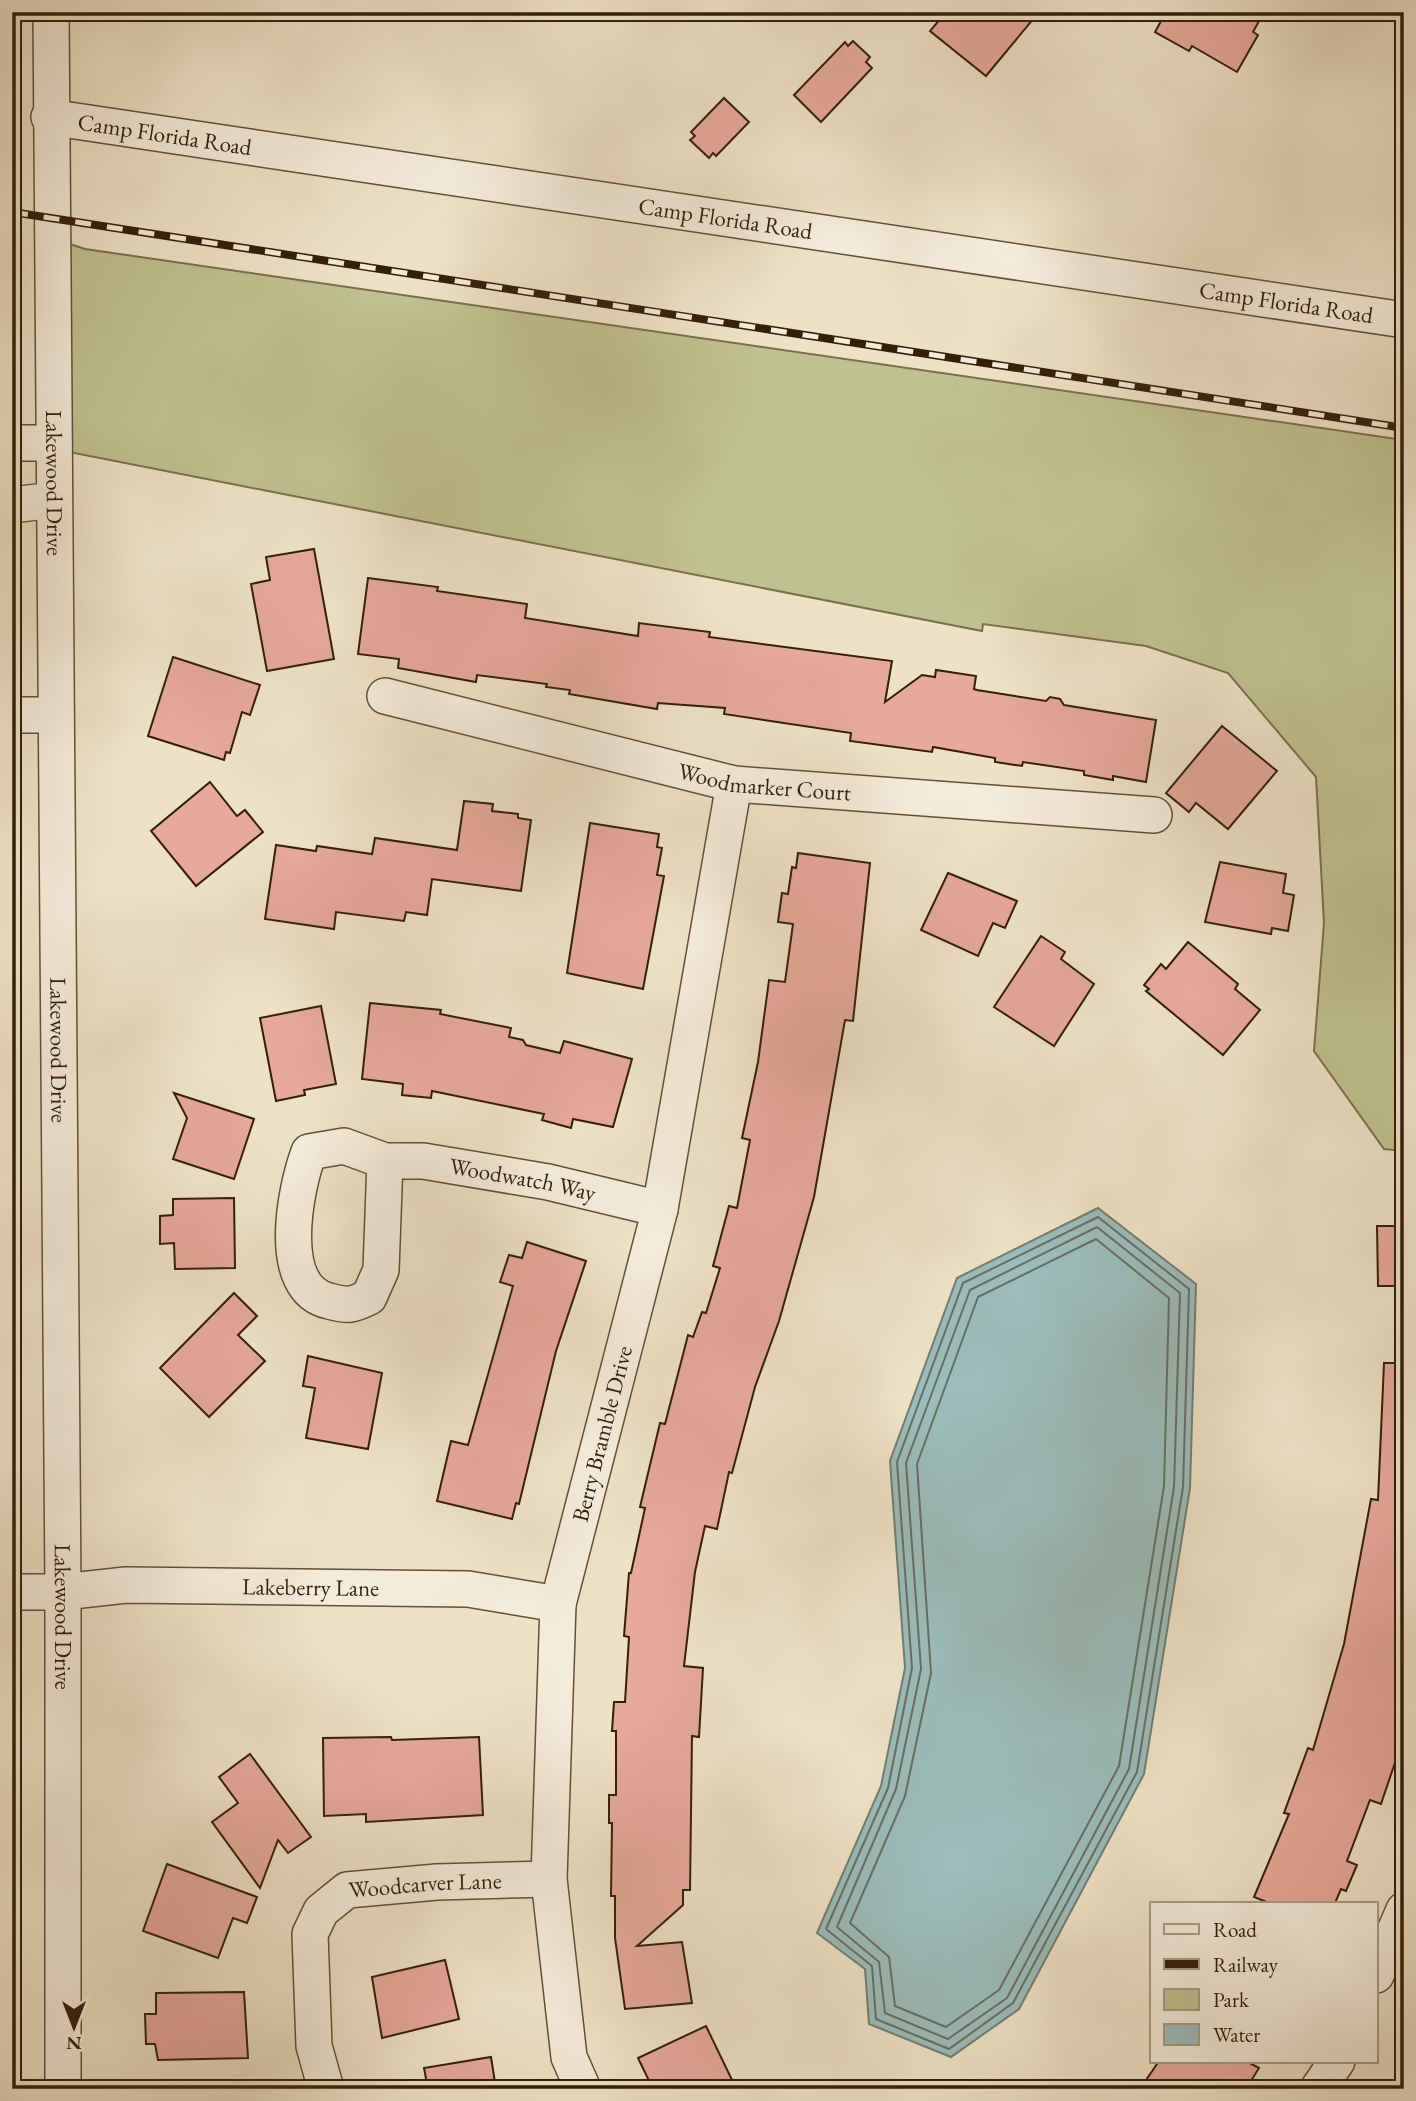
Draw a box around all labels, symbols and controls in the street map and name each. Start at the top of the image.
street label: Camp Florida Road [76,106,254,162]
street label: Camp Florida Road [636,190,815,246]
street label: Camp Florida Road [1197,275,1376,330]
street label: Lakewood Drive [39,410,70,556]
street label: Woodmarker Court [675,755,853,808]
street label: Lakewood Drive [43,977,74,1123]
street label: Woodwatch Way [447,1151,600,1208]
street label: Berry Bramble Drive [565,1343,639,1525]
street label: Lakewood Drive [48,1544,78,1690]
street label: Lakeberry Lane [242,1571,379,1603]
street label: Woodcarver Lane [347,1865,502,1905]
legend [1150,1902,1378,2062]
text: Road [1213,1916,1257,1943]
text: Railway [1213,1951,1279,1978]
text: Park [1213,1986,1250,2013]
north arrow [38,1993,108,2062]
text: Water [1213,2021,1260,2048]
text: N [66,2031,82,2056]

